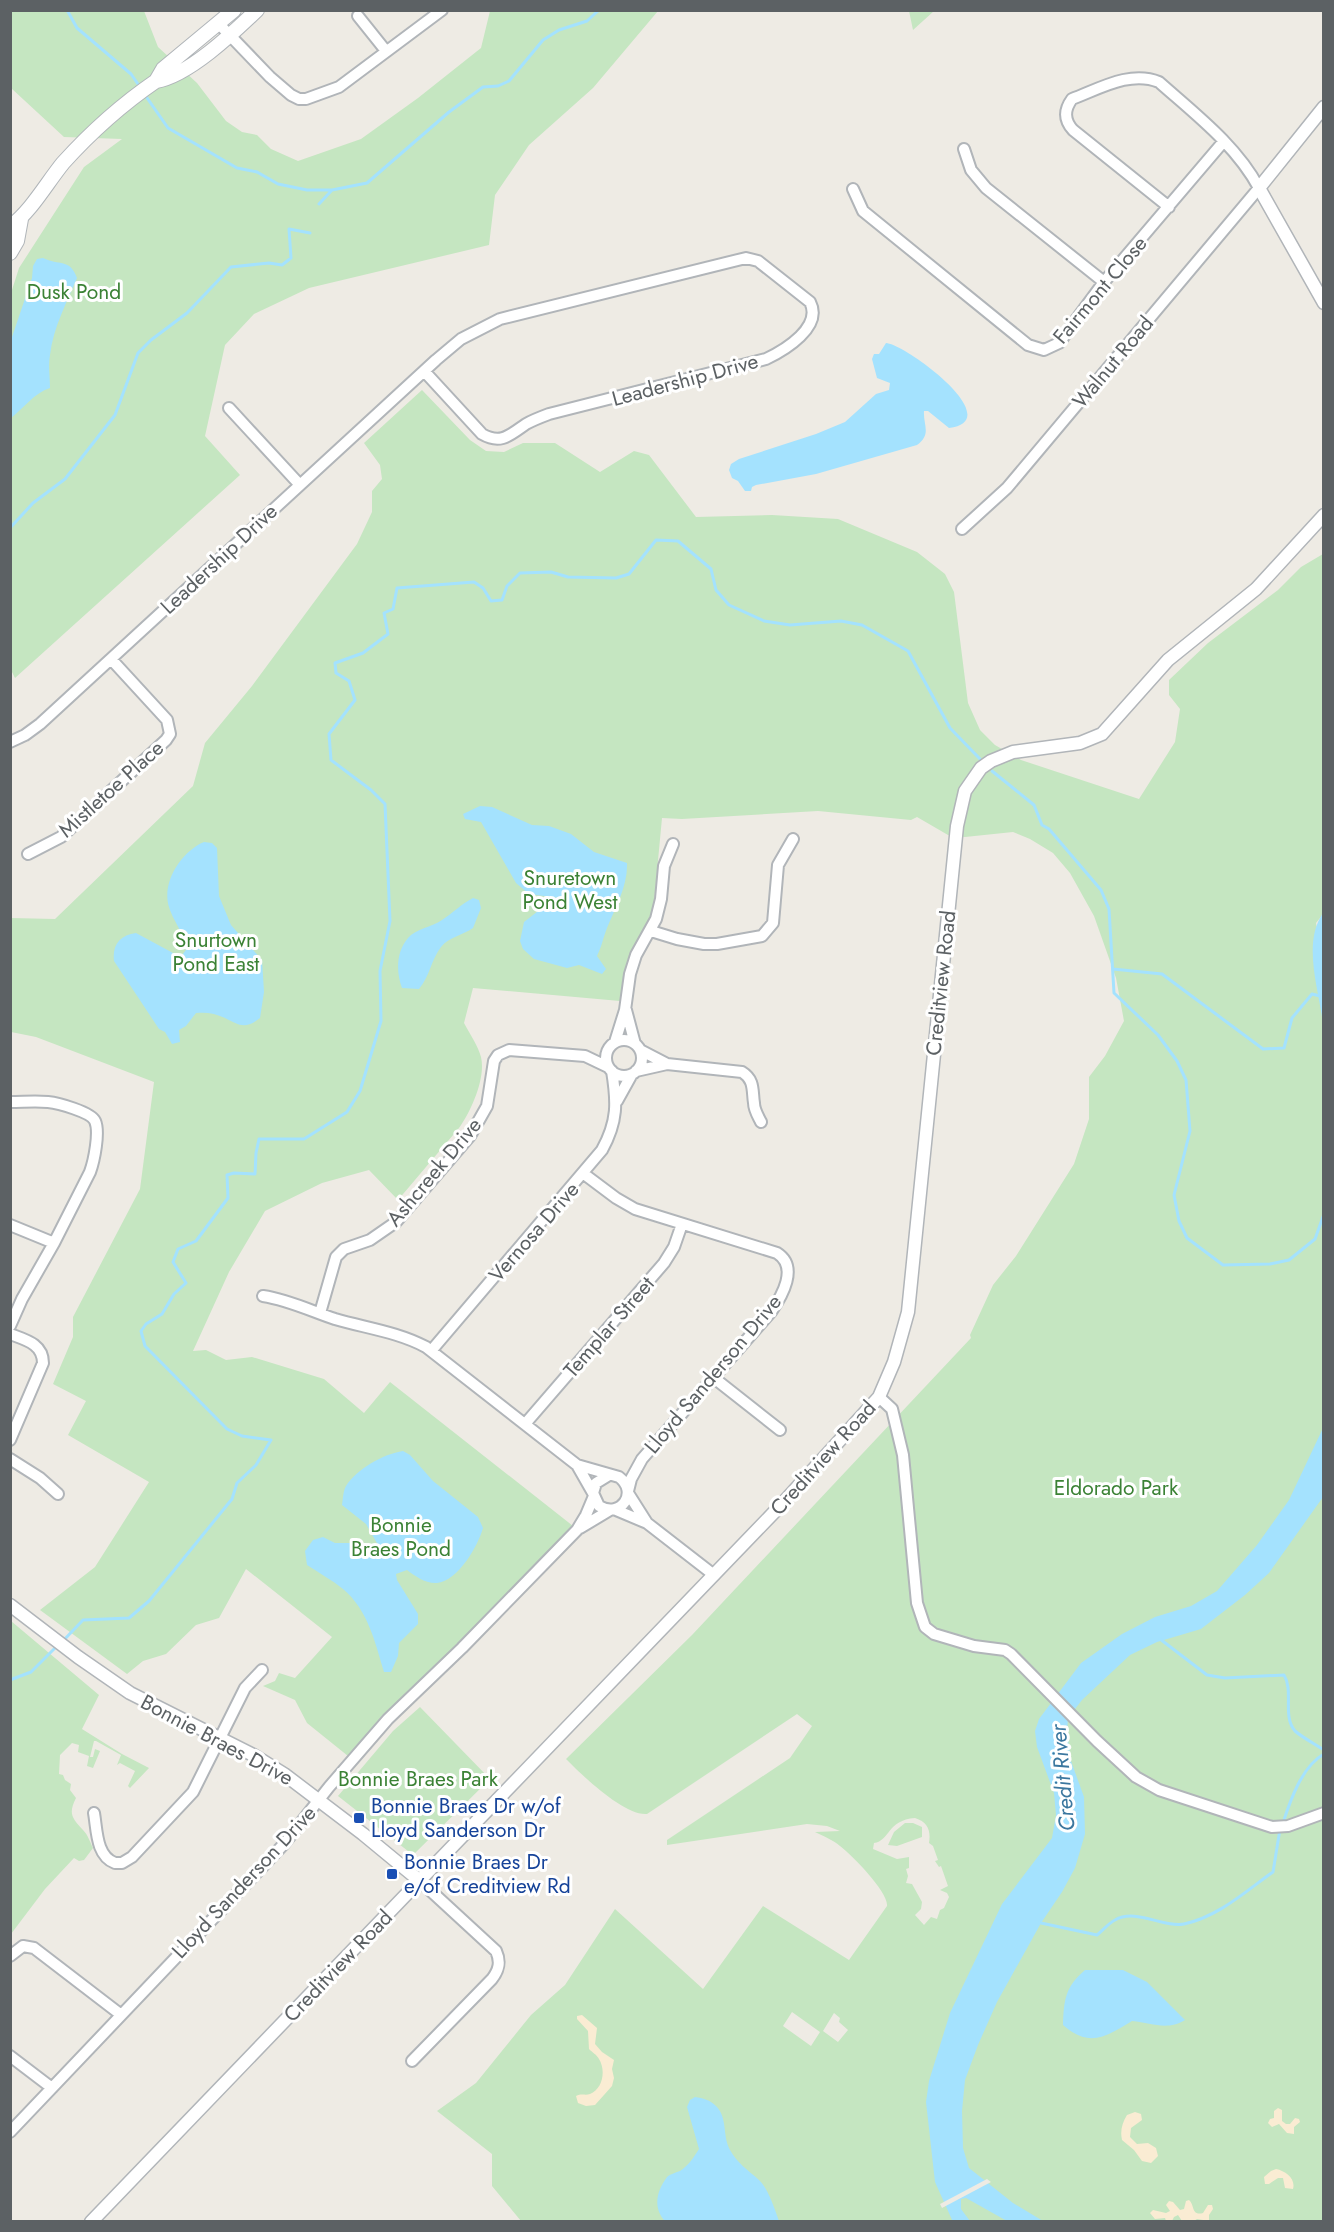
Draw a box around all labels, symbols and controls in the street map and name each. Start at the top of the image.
street label: Fairmont Close [1046,229,1154,351]
park label: Dusk Pond [27,277,121,307]
street label: Walnut Road [1065,309,1161,415]
street label: Leadership Drive [609,346,762,414]
street label: Leadership Drive [154,497,284,621]
street label: Mistletoe Place [52,733,170,844]
park label: Snuretown Pond West [522,863,618,917]
street label: Creditview Road [918,909,964,1057]
park label: Snurtown Pond East [173,925,259,979]
street label: Ashcreek Drive [379,1111,489,1233]
street label: Vernosa Drive [482,1175,586,1289]
street label: Templar Street [557,1270,661,1384]
street label: Lloyd Sanderson Drive [637,1288,789,1460]
street label: Creditview Road [763,1394,883,1522]
park label: Eldorado Park [1054,1473,1179,1503]
park label: Bonnie Braes Pond [351,1510,451,1564]
street label: Bonnie Braes Drive [135,1687,299,1793]
water label: Credit River [1041,1722,1083,1833]
park label: Bonnie Braes Park [338,1764,499,1794]
place label: Bonnie Braes Dr w/of Lloyd Sanderson Dr [371,1791,562,1845]
street label: Lloyd Sanderson Drive [165,1799,323,1965]
marker: Bonnie Braes Dr w/of Lloyd Sanderson Dr [352,1811,366,1825]
place label: Bonnie Braes Dr e/of Creditview Rd [404,1847,571,1901]
marker: Bonnie Braes Dr e/of Creditview Rd [385,1867,399,1881]
street label: Creditview Road [277,1903,399,2029]

